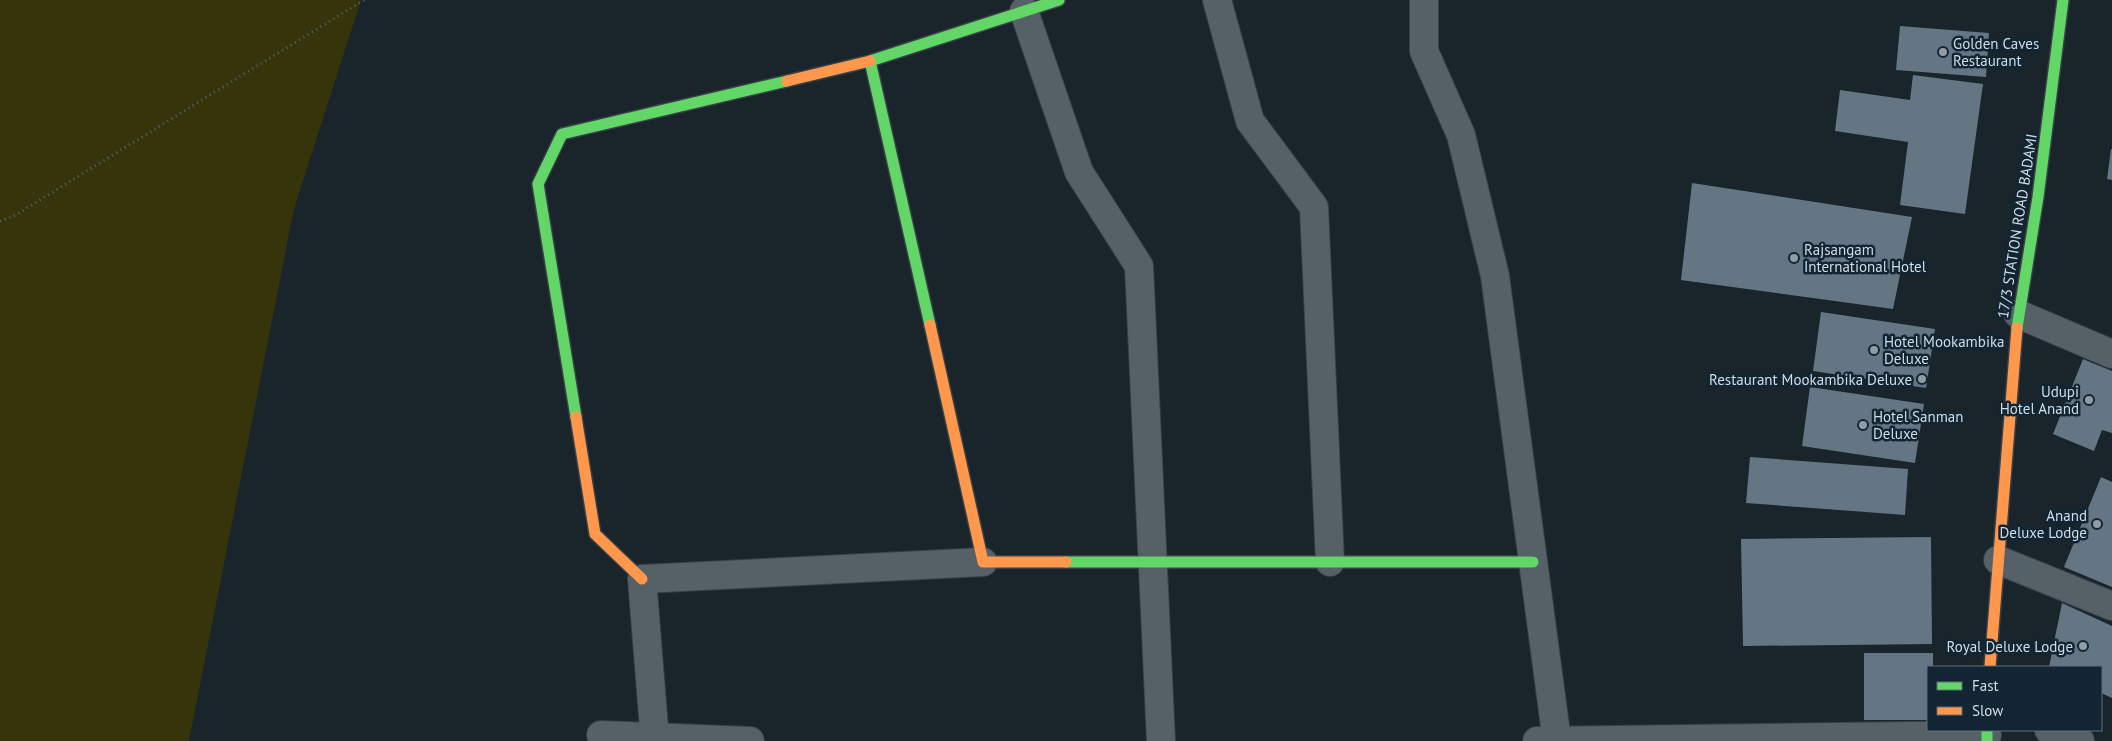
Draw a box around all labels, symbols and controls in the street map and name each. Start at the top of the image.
place label: Golden Caves Restaurant [1953,34,2039,70]
marker: Golden Caves Restaurant [1937,46,1949,58]
street label: 17/3 STATION ROAD BADAMI [1993,132,2041,320]
place label: Rajsangam International Hotel [1804,240,1927,276]
marker: Rajsangam International Hotel [1788,252,1800,264]
place label: Hotel Mookambika Deluxe [1884,332,2005,368]
marker: Hotel Mookambika Deluxe [1868,344,1880,356]
place label: Restaurant Mookambika Deluxe [1709,370,1912,389]
marker: Restaurant Mookambika Deluxe [1916,373,1928,385]
place label: Udupi Hotel Anand [2000,382,2079,418]
marker: Udupi Hotel Anand [2083,394,2095,406]
place label: Hotel Sanman Deluxe [1873,407,1963,443]
marker: Hotel Sanman Deluxe [1857,419,1869,431]
place label: Anand Deluxe Lodge [1999,506,2087,542]
marker: Anand Deluxe Lodge [2091,518,2103,530]
place label: Royal Deluxe Lodge [1947,637,2073,656]
marker: Royal Deluxe Lodge [2077,640,2089,652]
legend [1927,666,2102,731]
text: Fast [1972,676,1999,695]
text: Slow [1972,701,2003,720]

